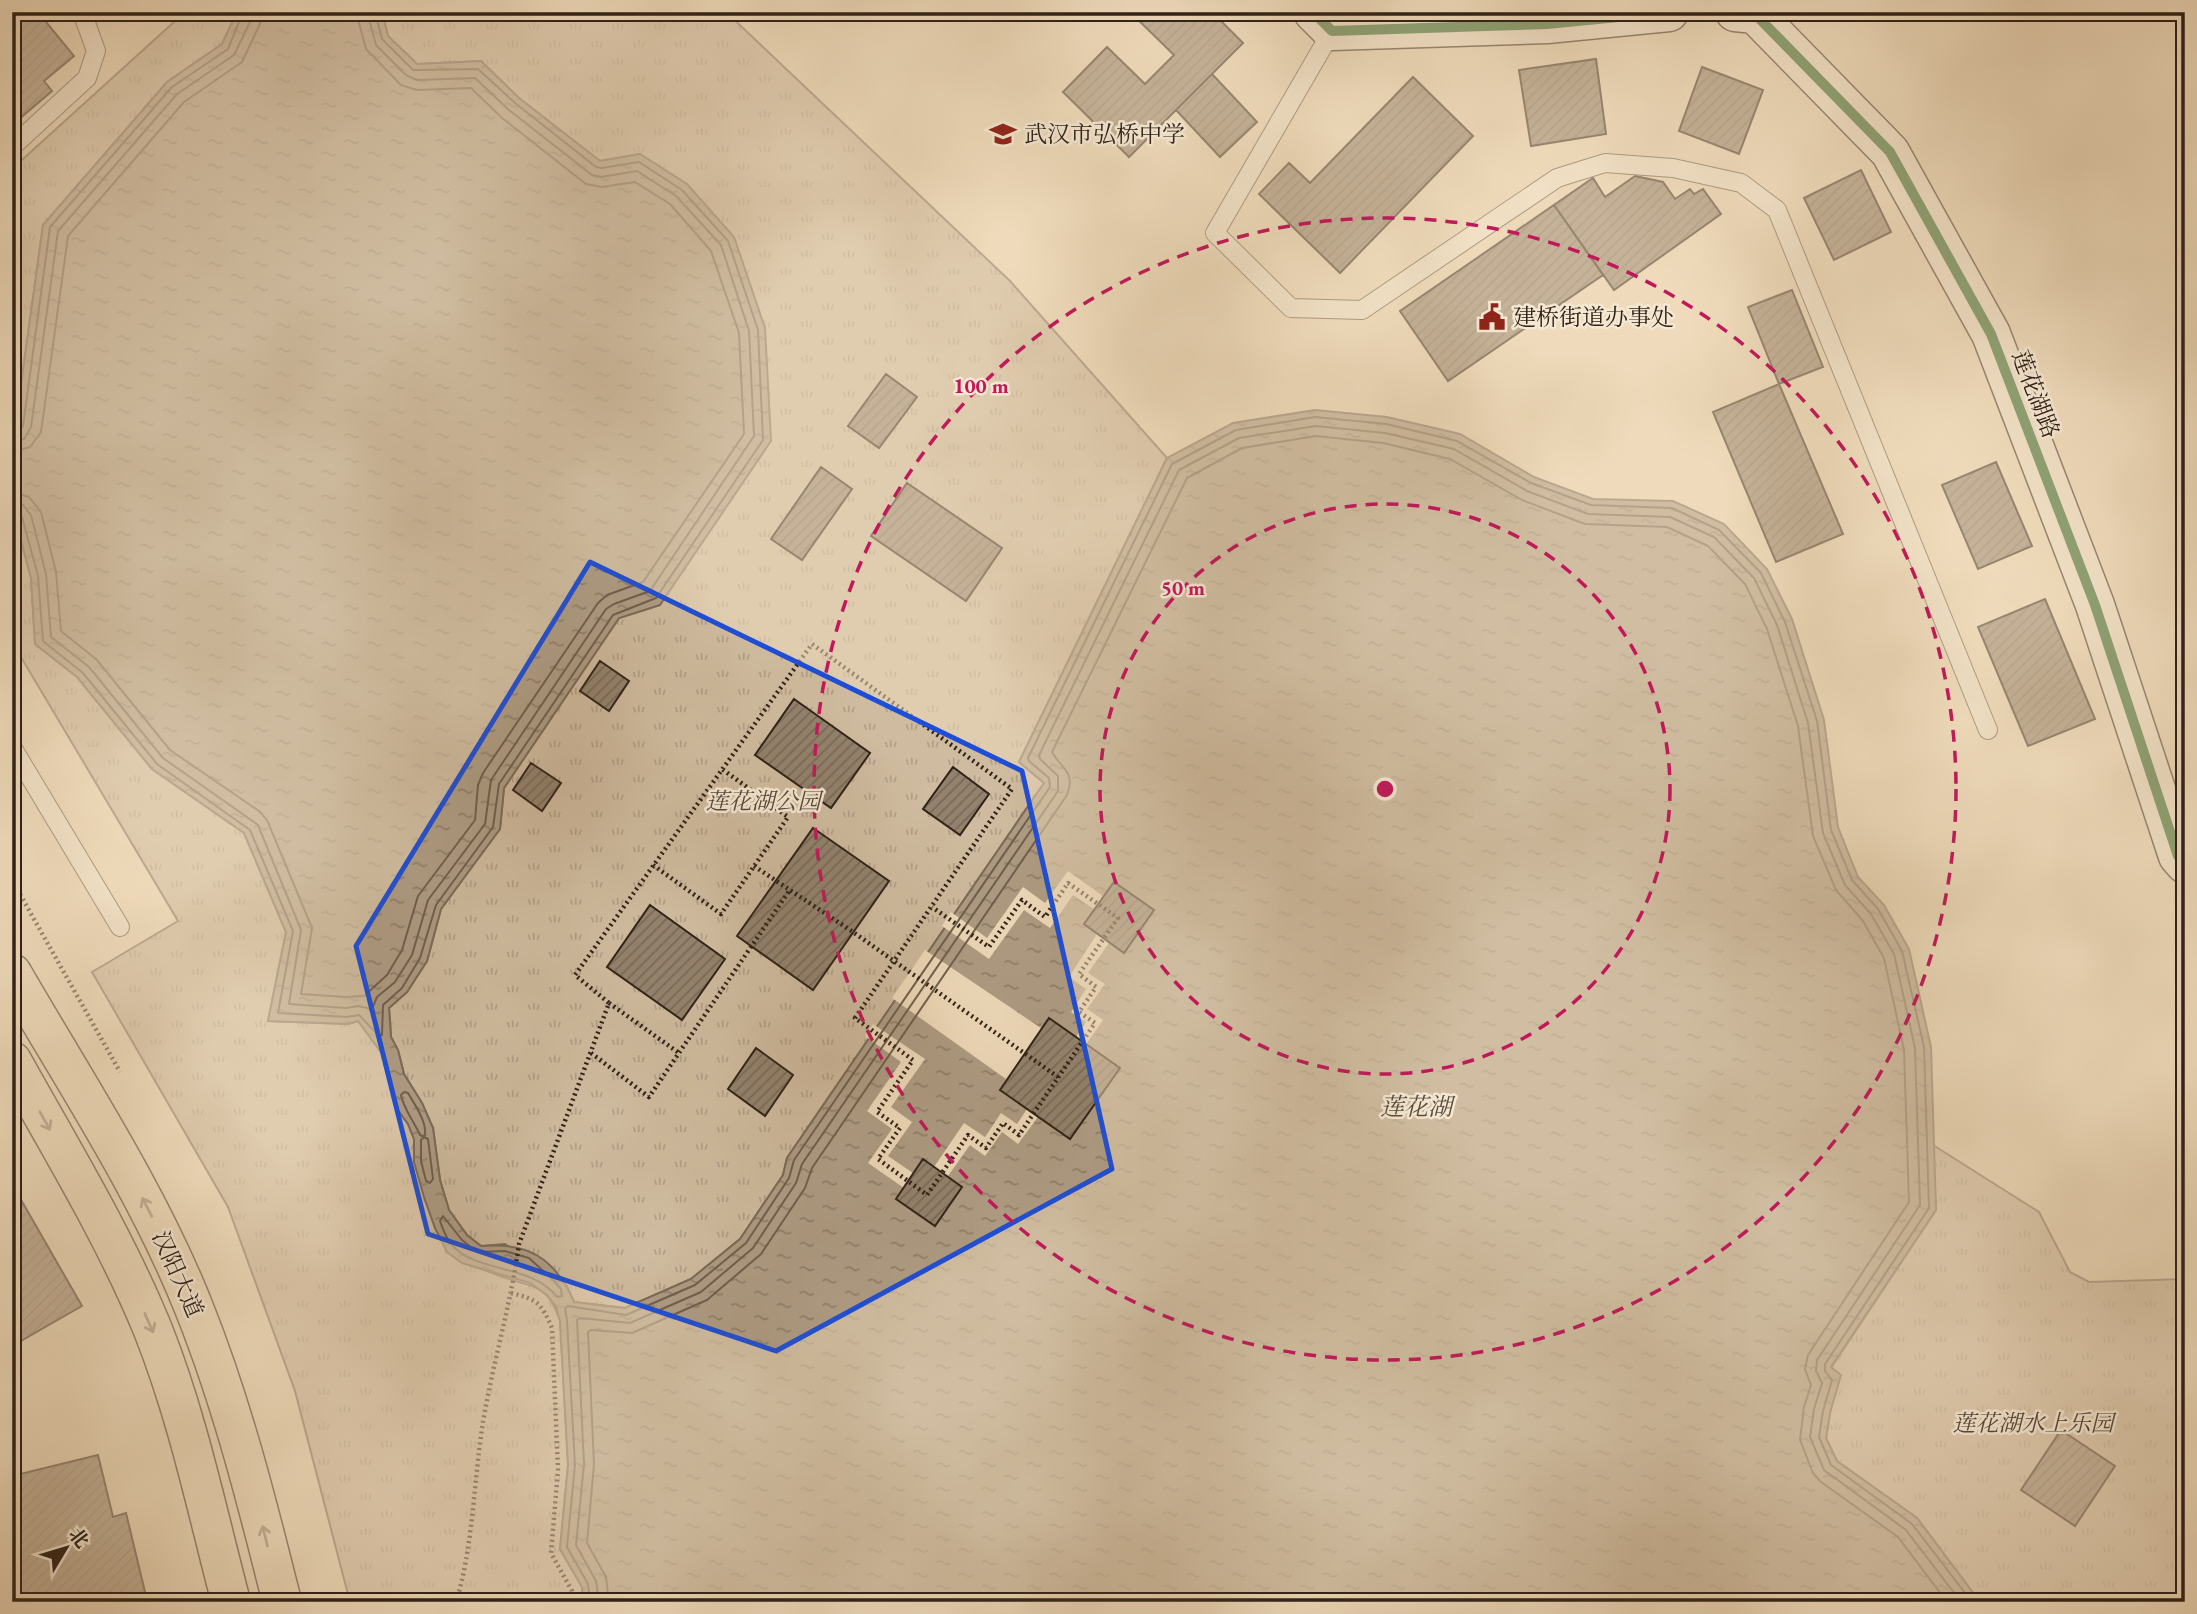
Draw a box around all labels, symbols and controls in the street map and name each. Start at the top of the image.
school or university icon: 武汉市弘桥中学 [988,119,1018,149]
place label: 武汉市弘桥中学 [1024,119,1185,149]
public building icon: 建桥街道办事处 [1477,302,1507,332]
place label: 建桥街道办事处 [1513,302,1674,332]
street label: 莲花湖路 [2006,346,2066,442]
text: 100 m [953,372,1009,399]
text: 50 m [1161,574,1205,601]
centre of rings [1373,777,1397,801]
park label: 莲花湖公园 [706,786,825,816]
water label: 莲花湖 [1380,1091,1456,1122]
one-way arrow [39,1110,52,1131]
one-way arrow [140,1197,153,1218]
street label: 汉阳大道 [146,1226,210,1322]
one-way arrow [143,1312,156,1333]
park label: 莲花湖水上乐园 [1953,1408,2118,1438]
north arrow [32,1512,102,1582]
text: 北 [63,1523,95,1553]
one-way arrow [258,1525,271,1547]

